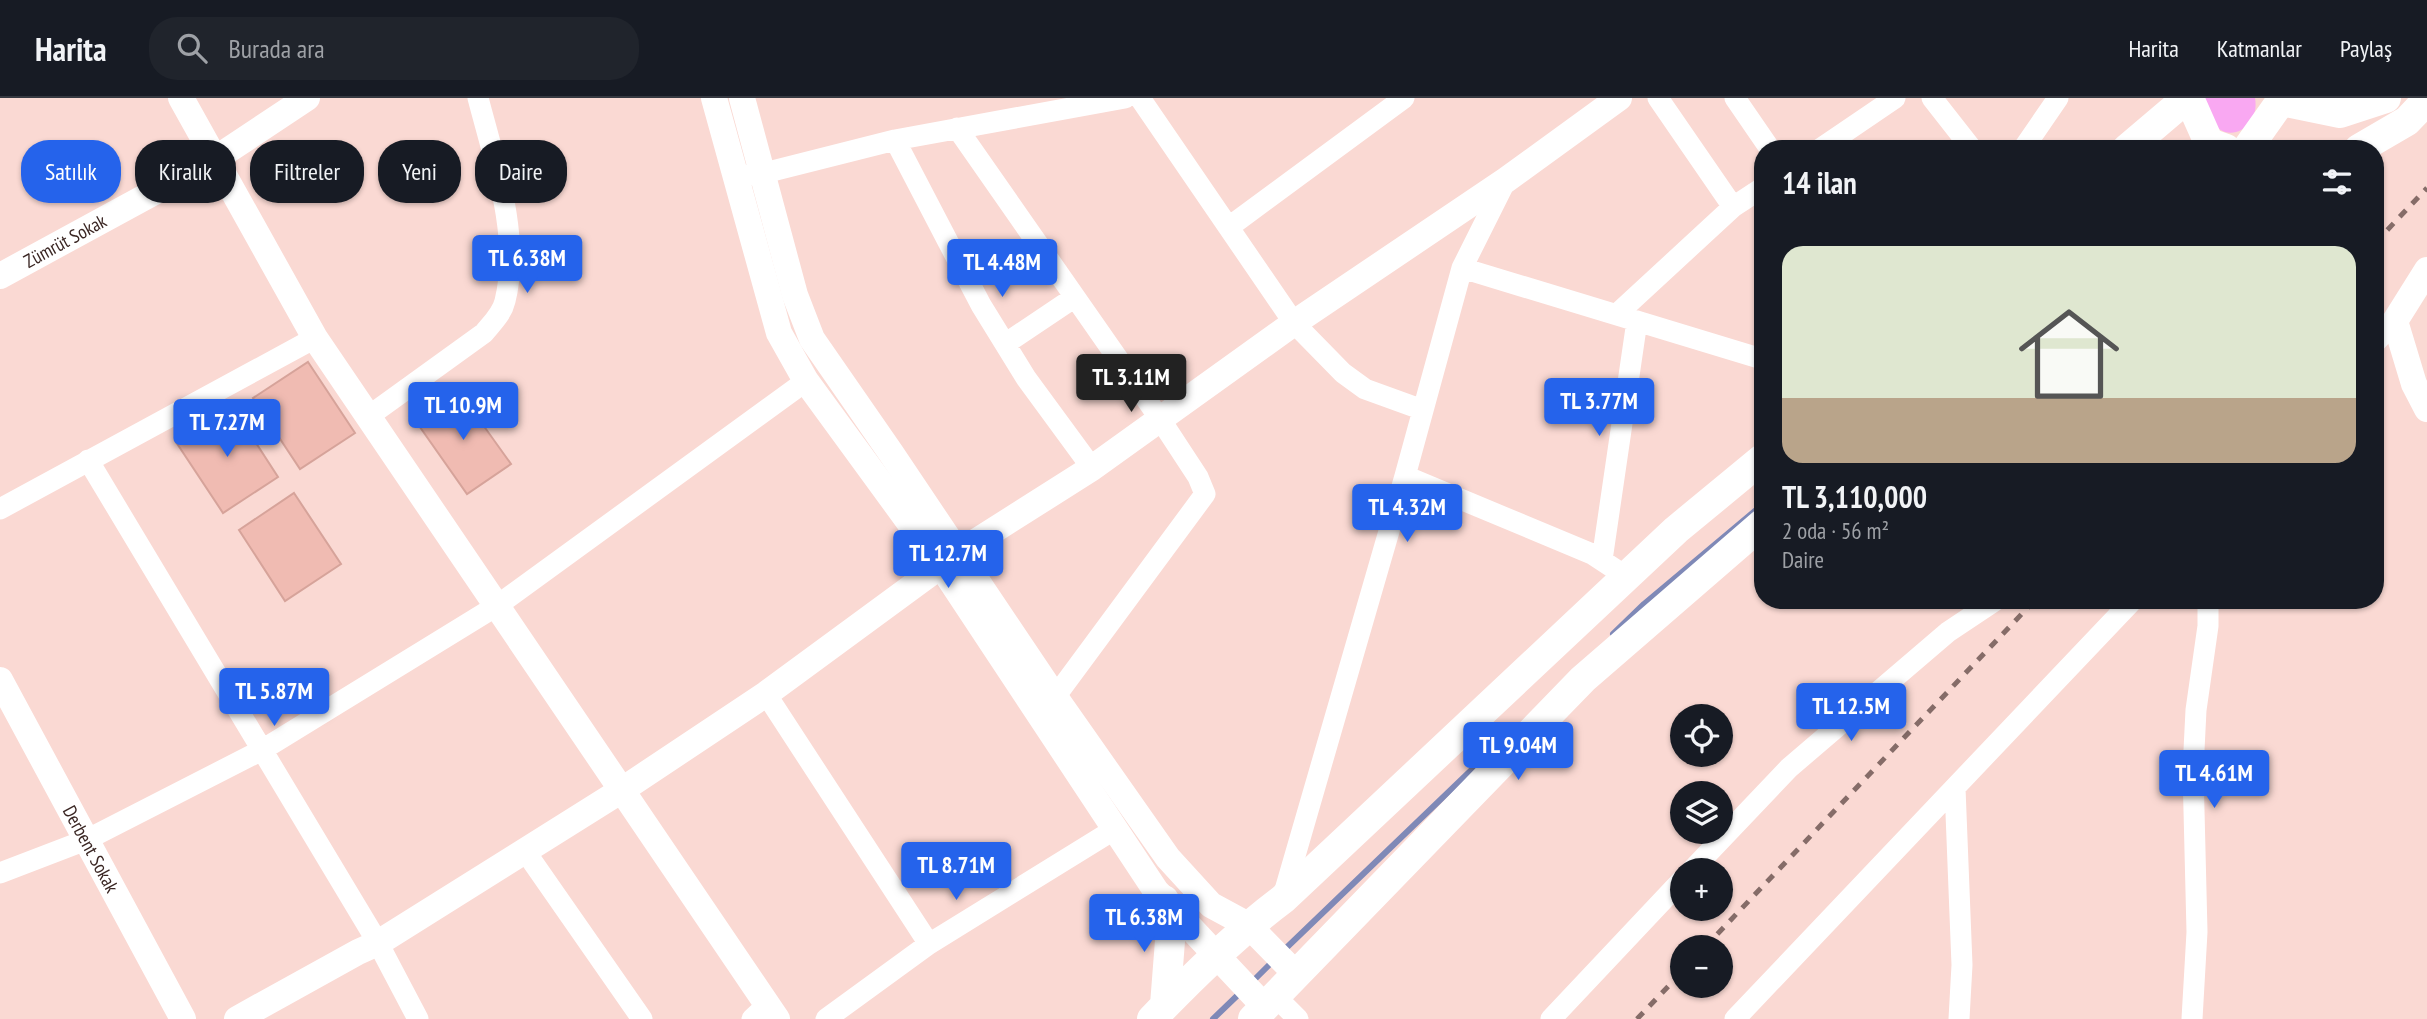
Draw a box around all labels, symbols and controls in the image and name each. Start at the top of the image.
search box [149,17,639,80]
text: Harita [35,27,107,70]
icon: search [173,29,211,67]
text: Burada ara [229,32,325,65]
text: Harita [2128,33,2179,64]
text: Katmanlar [2217,33,2302,64]
text: Paylaş [2340,33,2392,64]
chip: Satılık [21,140,121,203]
chip: Kiralık [135,140,236,203]
chip: Filtreler [250,140,364,203]
chip: Yeni [378,140,461,203]
chip: Daire [475,140,567,203]
text: 14 ilan [1782,163,1857,202]
icon: filters [2318,163,2356,201]
street label: Zümrüt Sokak [20,208,111,273]
pin: TL 6.38M [455,236,599,295]
pin: TL 4.48M [930,240,1074,299]
text: TL 6.38M [488,243,566,272]
text: TL 4.48M [963,247,1041,276]
icon: home [2006,291,2132,417]
pin: TL 3.11M [1059,354,1203,414]
text: TL 3.11M [1092,362,1170,391]
pin: TL 3.77M [1527,378,1671,438]
pin: TL 10.9M [391,382,535,442]
text: TL 3.77M [1560,386,1638,415]
text: TL 10.9M [424,390,502,419]
pin: TL 7.27M [155,400,299,459]
text: TL 7.27M [189,407,265,436]
text: TL 3,110,000 [1782,477,1927,516]
pin: TL 4.32M [1335,484,1479,544]
text: TL 4.32M [1368,492,1446,521]
text: 2 oda · 56 m² [1782,516,1889,545]
pin: TL 12.7M [876,531,1020,590]
text: TL 12.7M [909,538,987,567]
text: Daire [1782,545,1824,574]
pin: TL 5.87M [202,668,346,728]
text: TL 5.87M [235,676,313,705]
pin: TL 12.5M [1779,684,1923,743]
text: TL 12.5M [1812,691,1890,720]
map controls [1670,704,1733,998]
button: locate [1670,704,1733,767]
pin: TL 9.04M [1446,722,1590,782]
text: TL 9.04M [1479,730,1557,759]
pin: TL 4.61M [2142,750,2286,810]
text: TL 4.61M [2175,758,2253,787]
button: layers [1670,781,1733,844]
street label: Derbent Sokak [58,801,125,897]
pin: TL 8.71M [884,842,1028,902]
text: TL 8.71M [917,850,995,879]
button: + [1670,858,1733,921]
pin: TL 6.38M [1072,894,1216,954]
text: TL 6.38M [1105,902,1183,931]
button: − [1670,935,1733,998]

